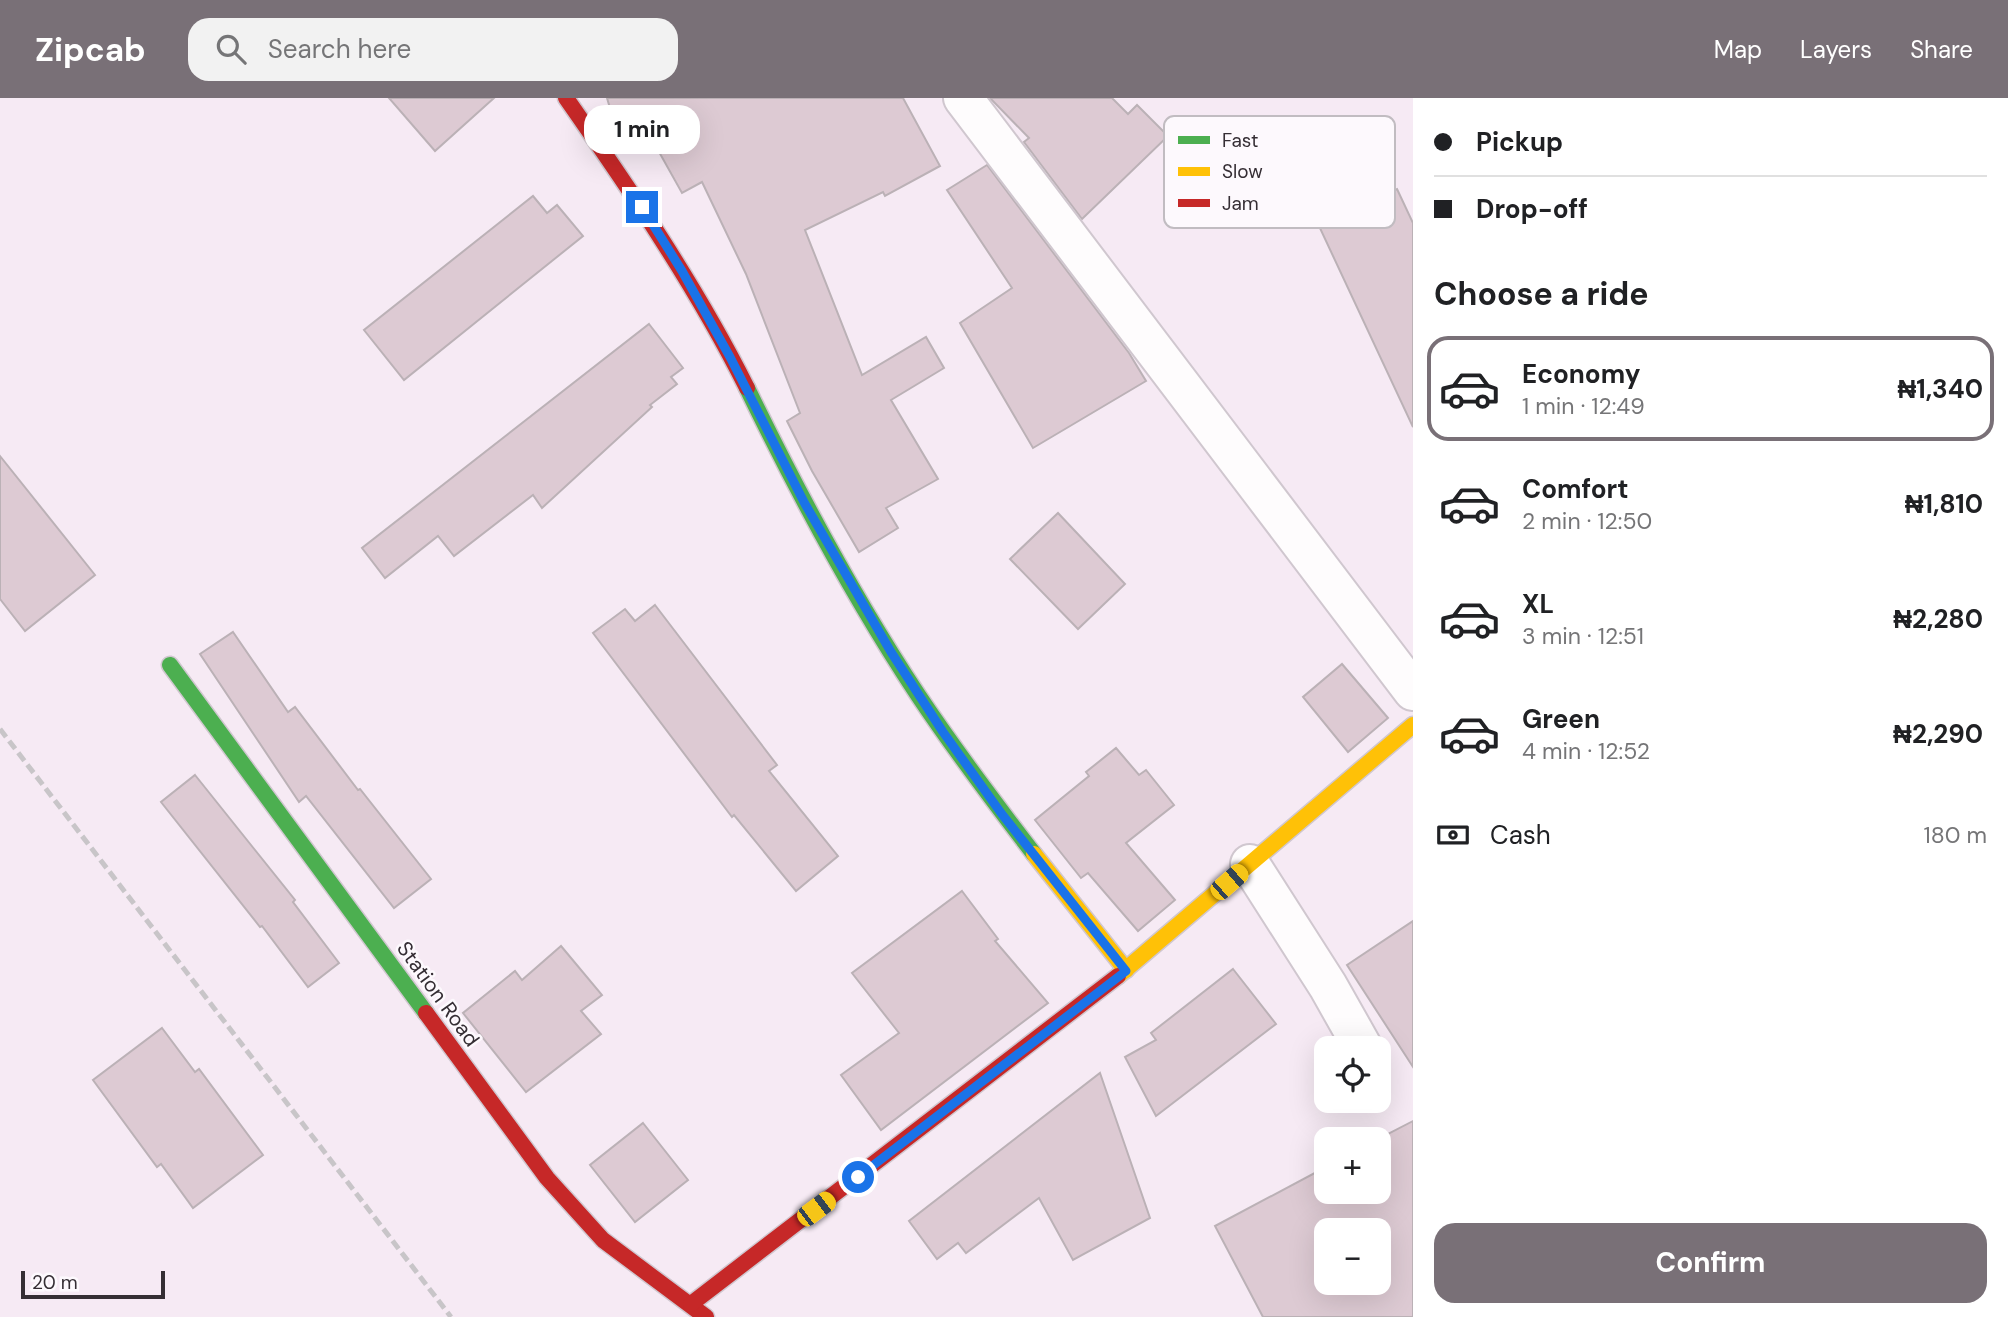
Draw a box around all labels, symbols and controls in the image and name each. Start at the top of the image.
search box [188,18,678,81]
text: Zipcab [35,28,146,71]
icon: search [212,30,250,68]
text: Search here [268,32,411,66]
text: Map [1714,34,1762,65]
text: Layers [1800,34,1872,65]
text: Share [1910,34,1973,65]
callout: 1 min [584,105,700,154]
text: 1 min [614,114,670,144]
legend [1164,116,1395,228]
text: Pickup [1476,125,1563,159]
text: Fast [1222,128,1258,153]
text: Slow [1222,159,1263,184]
route end [626,191,658,223]
text: Jam [1222,191,1259,216]
text: Drop-off [1476,192,1588,226]
text: Choose a ride [1434,273,1649,315]
icon: car [1438,357,1501,420]
text: Economy [1522,357,1640,391]
text: ₦1,340 [1897,372,1983,406]
text: 1 min · 12:49 [1522,391,1645,421]
icon: car [1438,472,1501,535]
text: Comfort [1522,472,1628,506]
text: ₦1,810 [1905,487,1983,521]
text: 2 min · 12:50 [1522,506,1652,536]
icon: car [1438,587,1501,650]
text: XL [1522,587,1554,621]
text: ₦2,280 [1893,602,1983,636]
text: 3 min · 12:51 [1522,621,1644,651]
icon: car [1438,702,1501,765]
text: Green [1522,702,1600,736]
text: ₦2,290 [1893,717,1983,751]
text: 4 min · 12:52 [1522,736,1650,766]
icon: cash [1434,816,1472,854]
text: Cash [1490,818,1551,852]
text: 180 m [1923,820,1987,850]
car [1207,860,1252,904]
street label: Station Road [390,936,486,1052]
map controls [1314,1036,1391,1295]
button: locate [1314,1036,1391,1113]
button: + [1314,1127,1391,1204]
route start [842,1161,874,1193]
car [793,1188,840,1230]
button: − [1314,1218,1391,1295]
button: Confirm [1434,1223,1987,1303]
scale bar [21,1268,164,1300]
text: 20 m [32,1270,78,1295]

